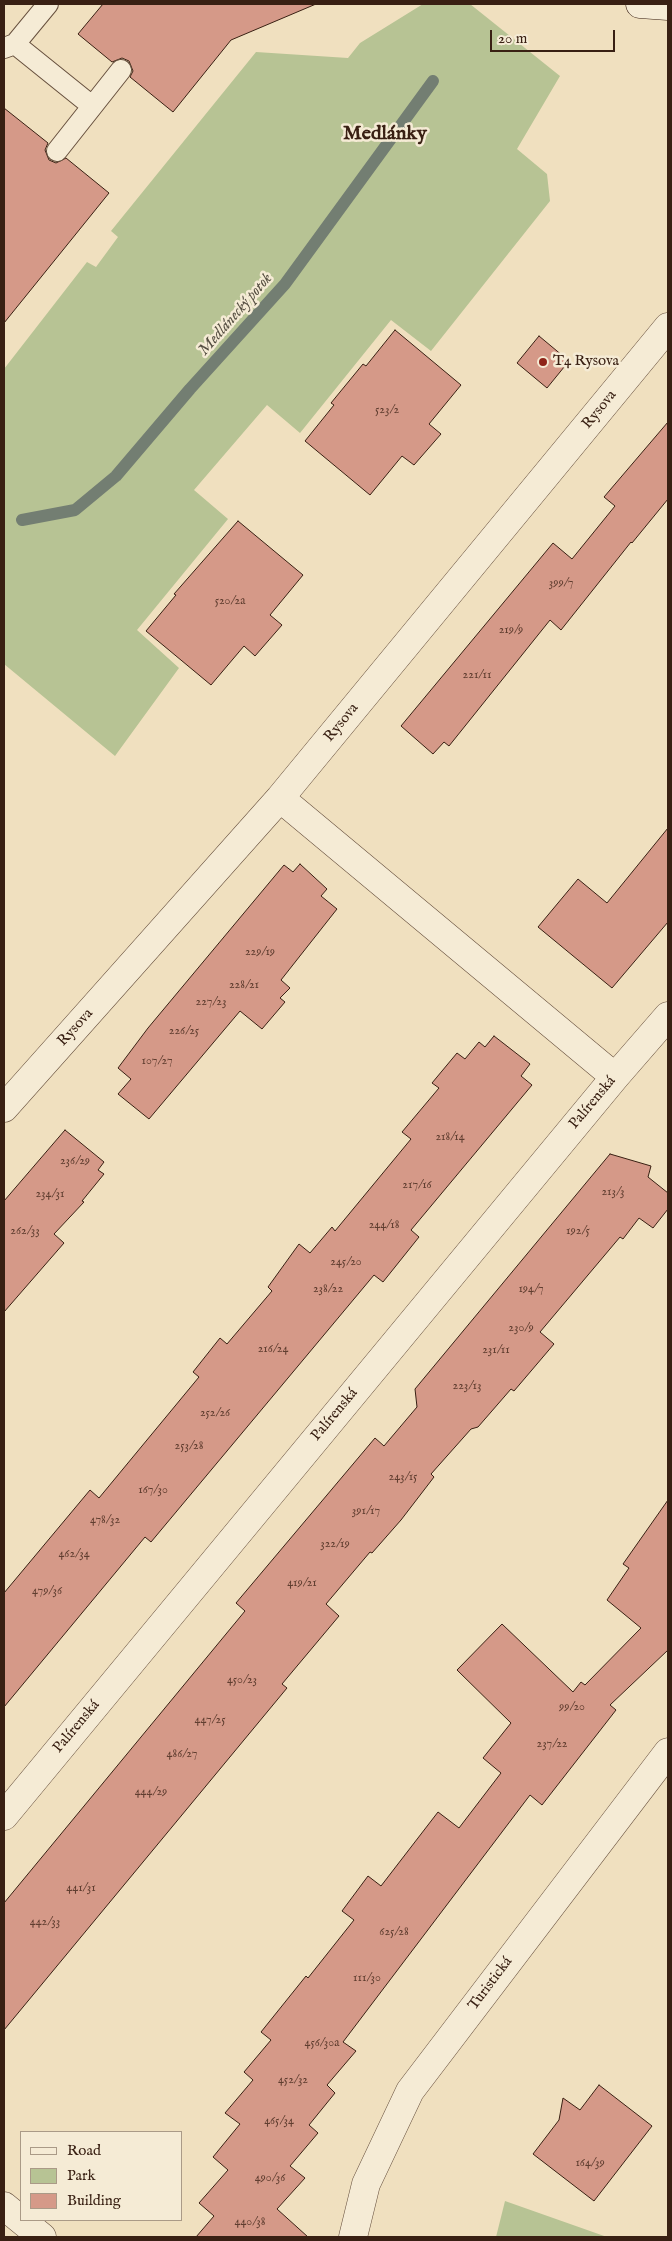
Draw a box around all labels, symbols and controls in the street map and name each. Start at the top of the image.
scale bar [492,20,617,52]
text: 20 m [498,29,527,48]
district label: Medlánky [343,123,427,147]
water label: Medlánecký potok [195,270,277,360]
place label: T4 Rysova [553,353,619,371]
marker: T4 Rysova [537,356,549,368]
street label: Rysova [579,387,621,433]
house number: 523/2 [375,404,399,418]
house number: 399/7 [549,577,573,591]
house number: 520/2a [215,595,245,609]
house number: 219/9 [499,624,523,638]
house number: 221/11 [463,669,491,683]
street label: Rysova [321,700,363,746]
house number: 229/19 [245,946,275,960]
house number: 228/21 [229,979,259,993]
house number: 227/23 [196,996,226,1010]
street label: Rysova [54,1005,98,1051]
house number: 226/25 [169,1025,199,1039]
house number: 107/27 [141,1055,173,1069]
street label: Palírenská [566,1073,620,1133]
house number: 218/14 [435,1131,465,1145]
house number: 236/29 [60,1155,90,1169]
house number: 217/16 [402,1179,432,1193]
house number: 213/3 [601,1186,625,1200]
house number: 234/31 [35,1188,65,1202]
house number: 244/18 [369,1219,399,1233]
house number: 262/33 [10,1225,40,1239]
house number: 192/5 [566,1225,590,1239]
house number: 245/20 [330,1256,362,1270]
house number: 238/22 [313,1283,343,1297]
house number: 194/7 [518,1283,544,1297]
house number: 230/9 [508,1322,534,1336]
house number: 216/24 [258,1343,288,1357]
house number: 231/11 [482,1344,510,1358]
house number: 223/13 [453,1380,481,1394]
street label: Palírenská [308,1385,362,1445]
house number: 252/26 [200,1407,230,1421]
house number: 253/28 [175,1440,203,1454]
house number: 243/15 [389,1471,417,1485]
house number: 167/30 [138,1484,168,1498]
house number: 391/17 [352,1505,380,1519]
house number: 478/32 [90,1514,120,1528]
house number: 322/19 [320,1538,350,1552]
house number: 462/34 [58,1548,90,1562]
house number: 419/21 [287,1577,317,1591]
house number: 479/36 [32,1585,62,1599]
house number: 450/23 [227,1674,257,1688]
street label: Palírenská [50,1697,104,1757]
house number: 99/20 [559,1701,585,1715]
house number: 447/25 [195,1714,225,1728]
house number: 237/22 [537,1738,567,1752]
house number: 486/27 [167,1748,197,1762]
house number: 444/29 [135,1786,167,1800]
house number: 441/31 [66,1882,96,1896]
house number: 442/33 [30,1916,60,1930]
house number: 625/28 [379,1926,409,1940]
street label: Turistická [465,1954,517,2014]
house number: 111/30 [353,1972,381,1986]
house number: 456/30a [305,2037,339,2051]
house number: 452/32 [278,2074,308,2088]
house number: 465/34 [264,2115,294,2129]
legend [20,2131,182,2221]
text: Road [67,2141,101,2160]
house number: 164/39 [575,2157,605,2171]
text: Park [67,2166,96,2185]
house number: 490/36 [255,2172,285,2186]
text: Building [67,2191,121,2210]
house number: 440/38 [235,2216,265,2230]

